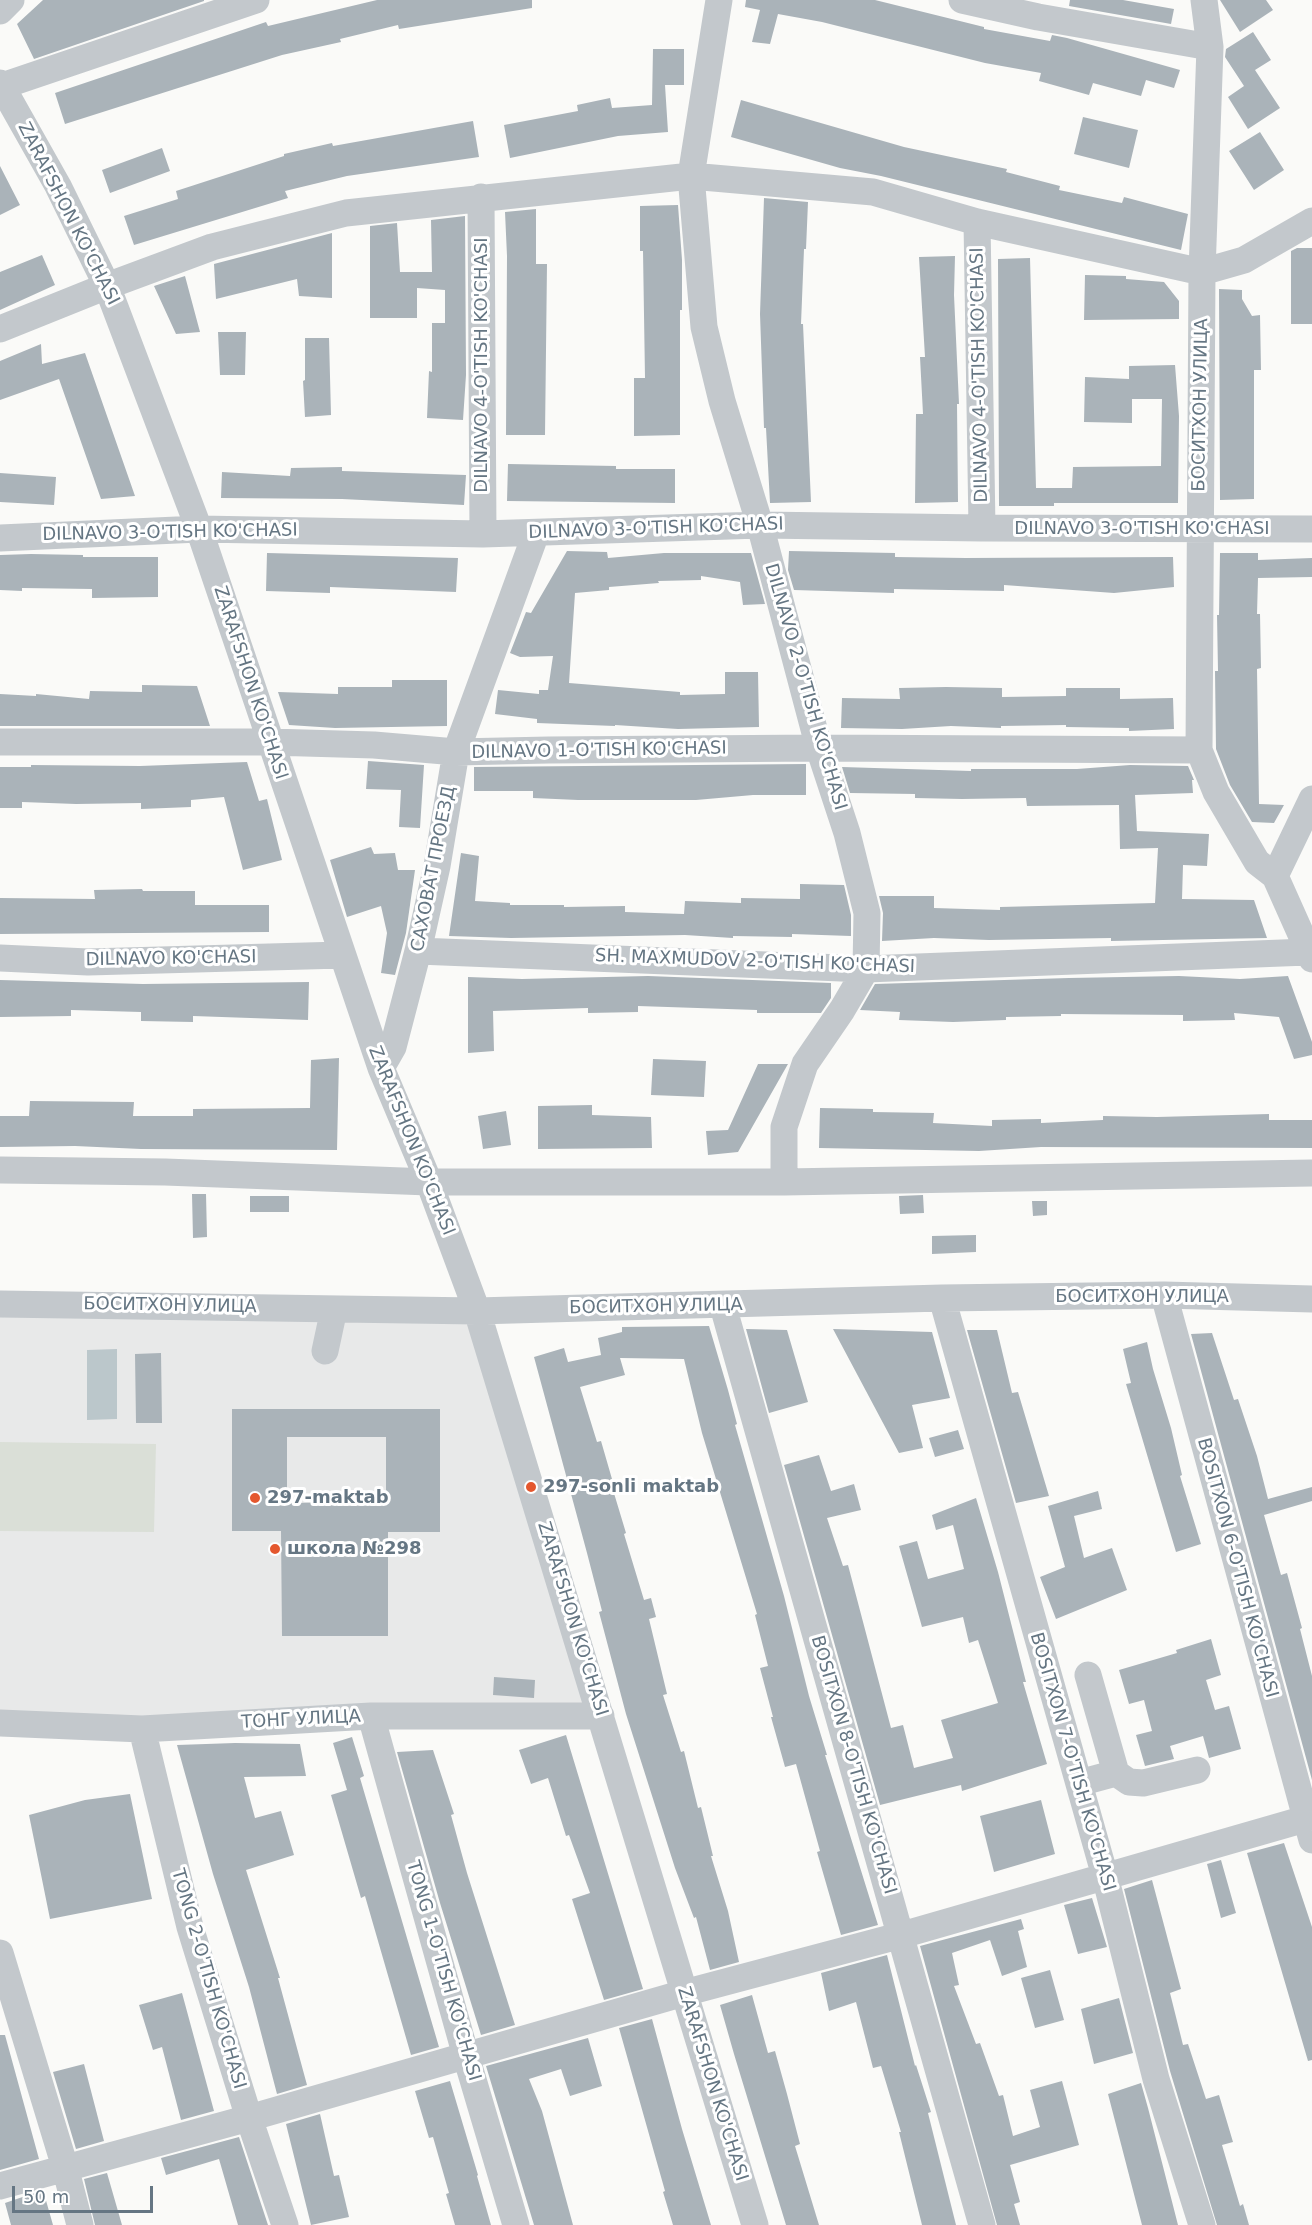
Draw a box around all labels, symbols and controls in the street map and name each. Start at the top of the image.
street label: ZARAFSHON KO'CHASI [12,119,124,309]
street label: DILNAVO 4-O'TISH KO'CHASI [471,237,493,493]
street label: DILNAVO 4-O'TISH KO'CHASI [967,247,993,503]
street label: БОСИТХОН УЛИЦА [1189,318,1213,492]
street label: DILNAVO 3-O'TISH KO'CHASI [528,514,784,544]
street label: DILNAVO 3-O'TISH KO'CHASI [1014,518,1270,540]
street label: DILNAVO 3-O'TISH KO'CHASI [42,520,298,546]
street label: DILNAVO 2-O'TISH KO'CHASI [759,561,851,813]
street label: ZARAFSHON KO'CHASI [208,584,292,782]
street label: DILNAVO 1-O'TISH KO'CHASI [471,738,727,764]
street label: САХОВАТ ПРОЕЗД [407,784,461,954]
street label: SH. MAXMUDOV 2-O'TISH KO'CHASI [595,946,915,978]
street label: DILNAVO KO'CHASI [85,947,257,971]
street label: ZARAFSHON KO'CHASI [363,1043,459,1239]
street label: БОСИТХОН УЛИЦА [1055,1286,1229,1308]
street label: БОСИТХОН УЛИЦА [83,1294,257,1318]
street label: БОСИТХОН УЛИЦА [569,1295,743,1319]
street label: BOSITXON 6-O'TISH KO'CHASI [1192,1436,1282,1700]
place label: 297-sonli maktab [543,1476,719,1498]
marker: 297-sonli maktab [524,1480,538,1494]
place label: 297-maktab [267,1487,389,1509]
marker: 297-maktab [248,1491,262,1505]
street label: ZARAFSHON KO'CHASI [532,1519,612,1719]
place label: школа №298 [287,1538,422,1560]
marker: школа №298 [268,1542,282,1556]
street label: BOSITXON 7-O'TISH KO'CHASI [1025,1630,1119,1894]
street label: BOSITXON 8-O'TISH KO'CHASI [806,1633,900,1897]
street label: ТОНГ УЛИЦА [241,1706,361,1734]
street label: TONG 1-O'TISH KO'CHASI [401,1858,485,2084]
street label: TONG 2-O'TISH KO'CHASI [166,1866,250,2092]
street label: ZARAFSHON KO'CHASI [672,1984,752,2184]
scale bar [15,2174,156,2212]
text: 50 m [23,2186,69,2207]

